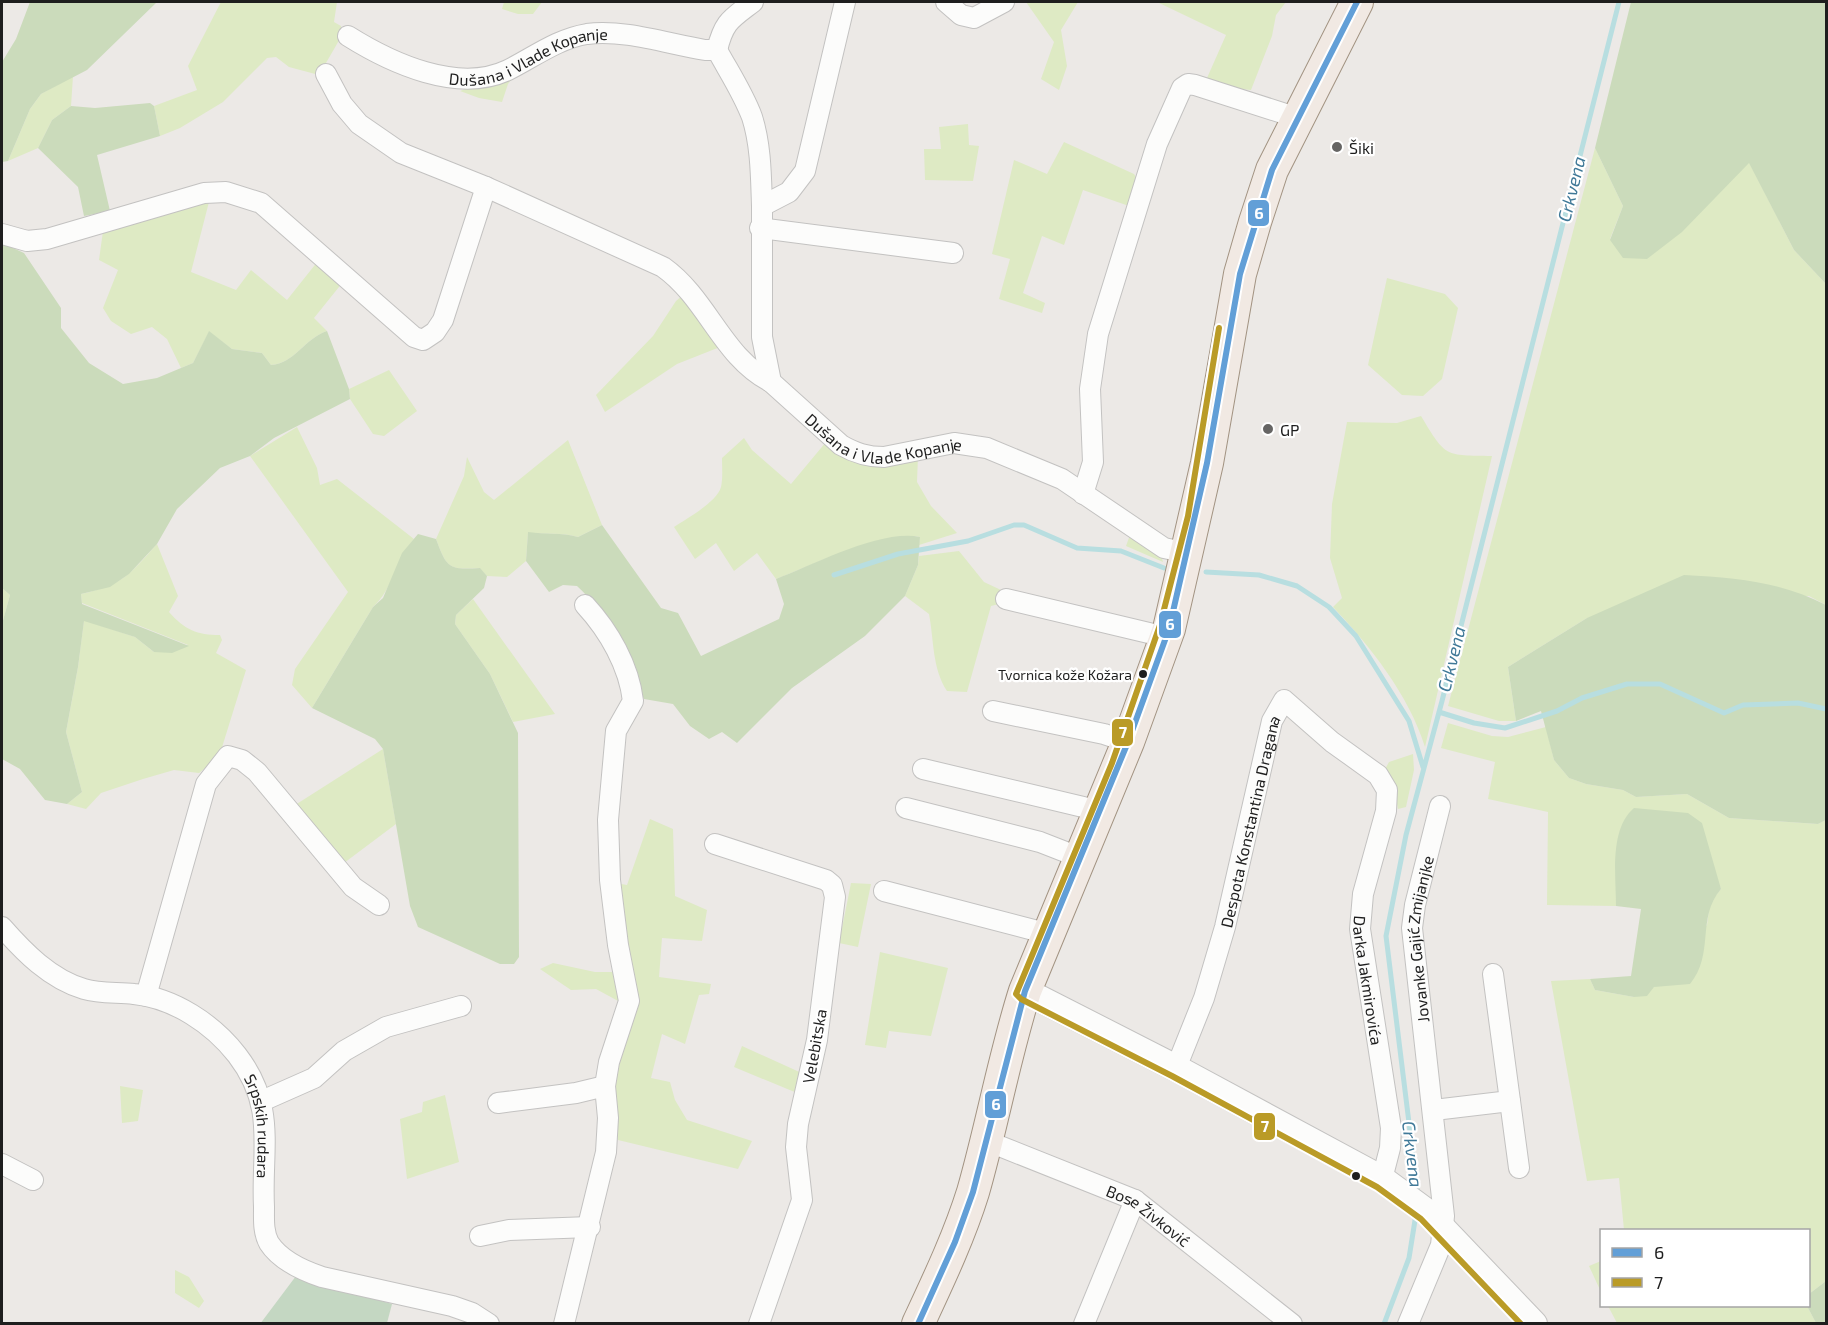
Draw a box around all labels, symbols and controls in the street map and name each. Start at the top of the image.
street label: Dušana i Vlade Kopanje [448,23,608,88]
place label: Šiki [1349,138,1374,157]
marker: Šiki [1330,140,1344,154]
water label: Crkvena [1552,154,1590,224]
line badge: 6 [1247,199,1270,227]
text: 6 [1254,203,1264,222]
street label: Dušana i Vlade Kopanje [802,409,963,467]
place label: GP [1280,420,1300,439]
marker: GP [1261,422,1275,436]
line badge: 6 [1158,610,1182,639]
text: 6 [1165,614,1175,633]
water label: Crkvena [1432,624,1470,694]
place label: Tvornica kože Kožara [998,666,1132,683]
marker: Tvornica kože Kožara [1137,668,1149,680]
street label: Despota Konstantina Dragana [1216,711,1283,929]
line badge: 7 [1111,718,1134,747]
text: 7 [1119,722,1128,741]
street label: Jovanke Gajić Zmijanjke [1402,853,1437,1023]
street label: Darka Jakmirovića [1350,915,1387,1046]
street label: Velebitska [798,1007,830,1085]
street label: Srpskih rudara [241,1070,274,1179]
line badge: 6 [984,1090,1007,1119]
text: 6 [991,1094,1001,1113]
line badge: 7 [1253,1112,1276,1141]
text: 7 [1261,1116,1270,1135]
water label: Crkvena [1398,1120,1428,1188]
unlabelled marker [1350,1170,1362,1182]
street label: Bose Živković [1104,1180,1195,1250]
legend [1600,1229,1810,1307]
text: 6 [1654,1241,1664,1263]
text: 7 [1654,1271,1663,1293]

